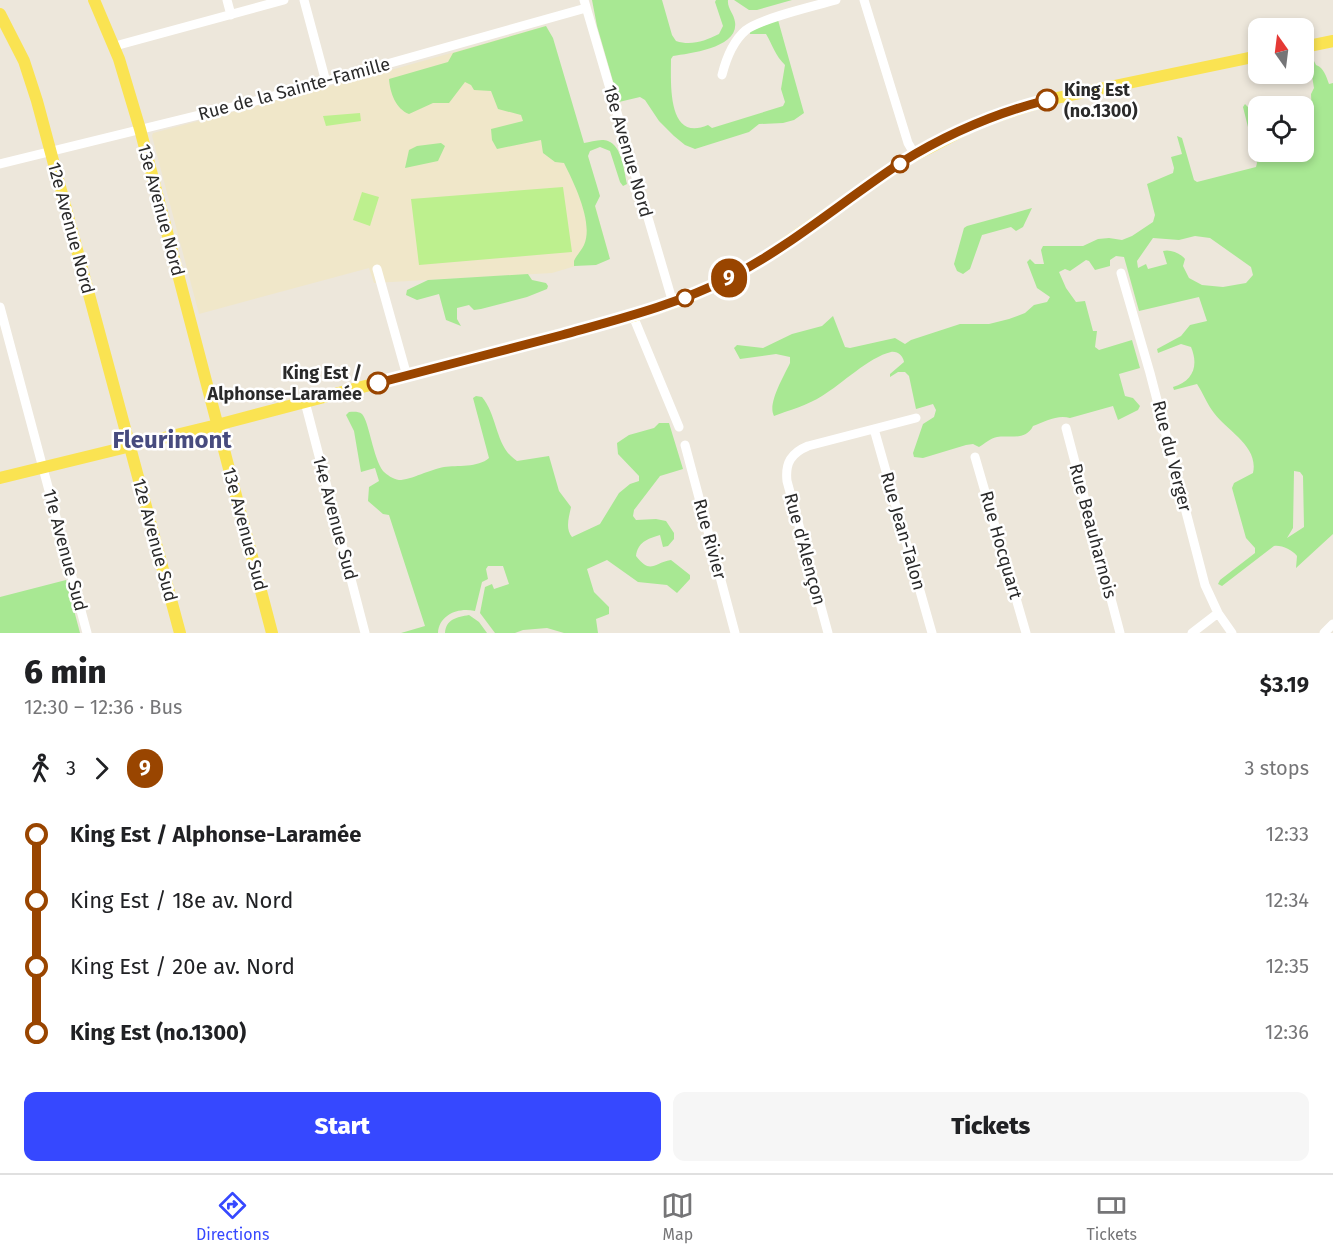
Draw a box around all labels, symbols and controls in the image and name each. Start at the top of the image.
north arrow [1248,18,1314,84]
map controls [1248,18,1314,162]
street label: Rue de la Sainte-Famille [196,53,392,125]
place label: King Est (no.1300) [1064,79,1138,122]
street label: 18e Avenue Nord [599,82,657,220]
marker: King Est (no.1300) [1036,89,1058,111]
button: locate [1248,96,1314,162]
street label: 13e Avenue Nord [133,142,189,278]
unlabelled marker [891,155,909,173]
street label: 12e Avenue Nord [43,160,99,296]
line badge: 9 [710,258,748,298]
text: 9 [723,265,735,291]
unlabelled marker [676,289,694,307]
place label: King Est / Alphonse-Laramée [207,362,362,405]
marker: King Est / Alphonse-Laramée [367,372,389,394]
street label: Rue du Verger [1148,398,1196,514]
district label: Fleurimont [112,426,232,454]
street label: 14e Avenue Sud [308,454,362,582]
street label: Rue Beauharnois [1064,461,1122,601]
street label: 13e Avenue Sud [218,465,272,593]
street label: Rue Jean-Talon [876,469,930,593]
street label: 12e Avenue Sud [128,476,182,604]
street label: 11e Avenue Sud [38,487,92,613]
street label: Rue Hocquart [975,488,1027,602]
street label: Rue d'Alençon [779,490,831,608]
street label: Rue Rivier [689,496,731,582]
text: 6 min [24,652,106,692]
text: $3.19 [1260,671,1309,698]
text: 12:30 – 12:36 · Bus [24,695,182,719]
icon: walk [24,752,57,785]
icon: forward [85,752,118,785]
text: 9 [139,755,151,781]
text: 3 [66,756,76,780]
text: 3 stops [1245,756,1309,780]
text: King Est / Alphonse-Laramée [70,821,361,848]
text: 12:33 [1266,822,1309,846]
text: King Est / 18e av. Nord [70,887,293,914]
text: 12:34 [1265,888,1309,912]
text: King Est / 20e av. Nord [70,953,295,980]
text: 12:35 [1265,954,1309,978]
text: King Est (no.1300) [70,1019,246,1046]
text: 12:36 [1265,1020,1309,1044]
button: Start [24,1092,661,1161]
button: Tickets [673,1092,1309,1161]
tab: Directions [196,1189,269,1244]
tab: Map [661,1189,694,1244]
tab: Tickets [1086,1189,1137,1244]

